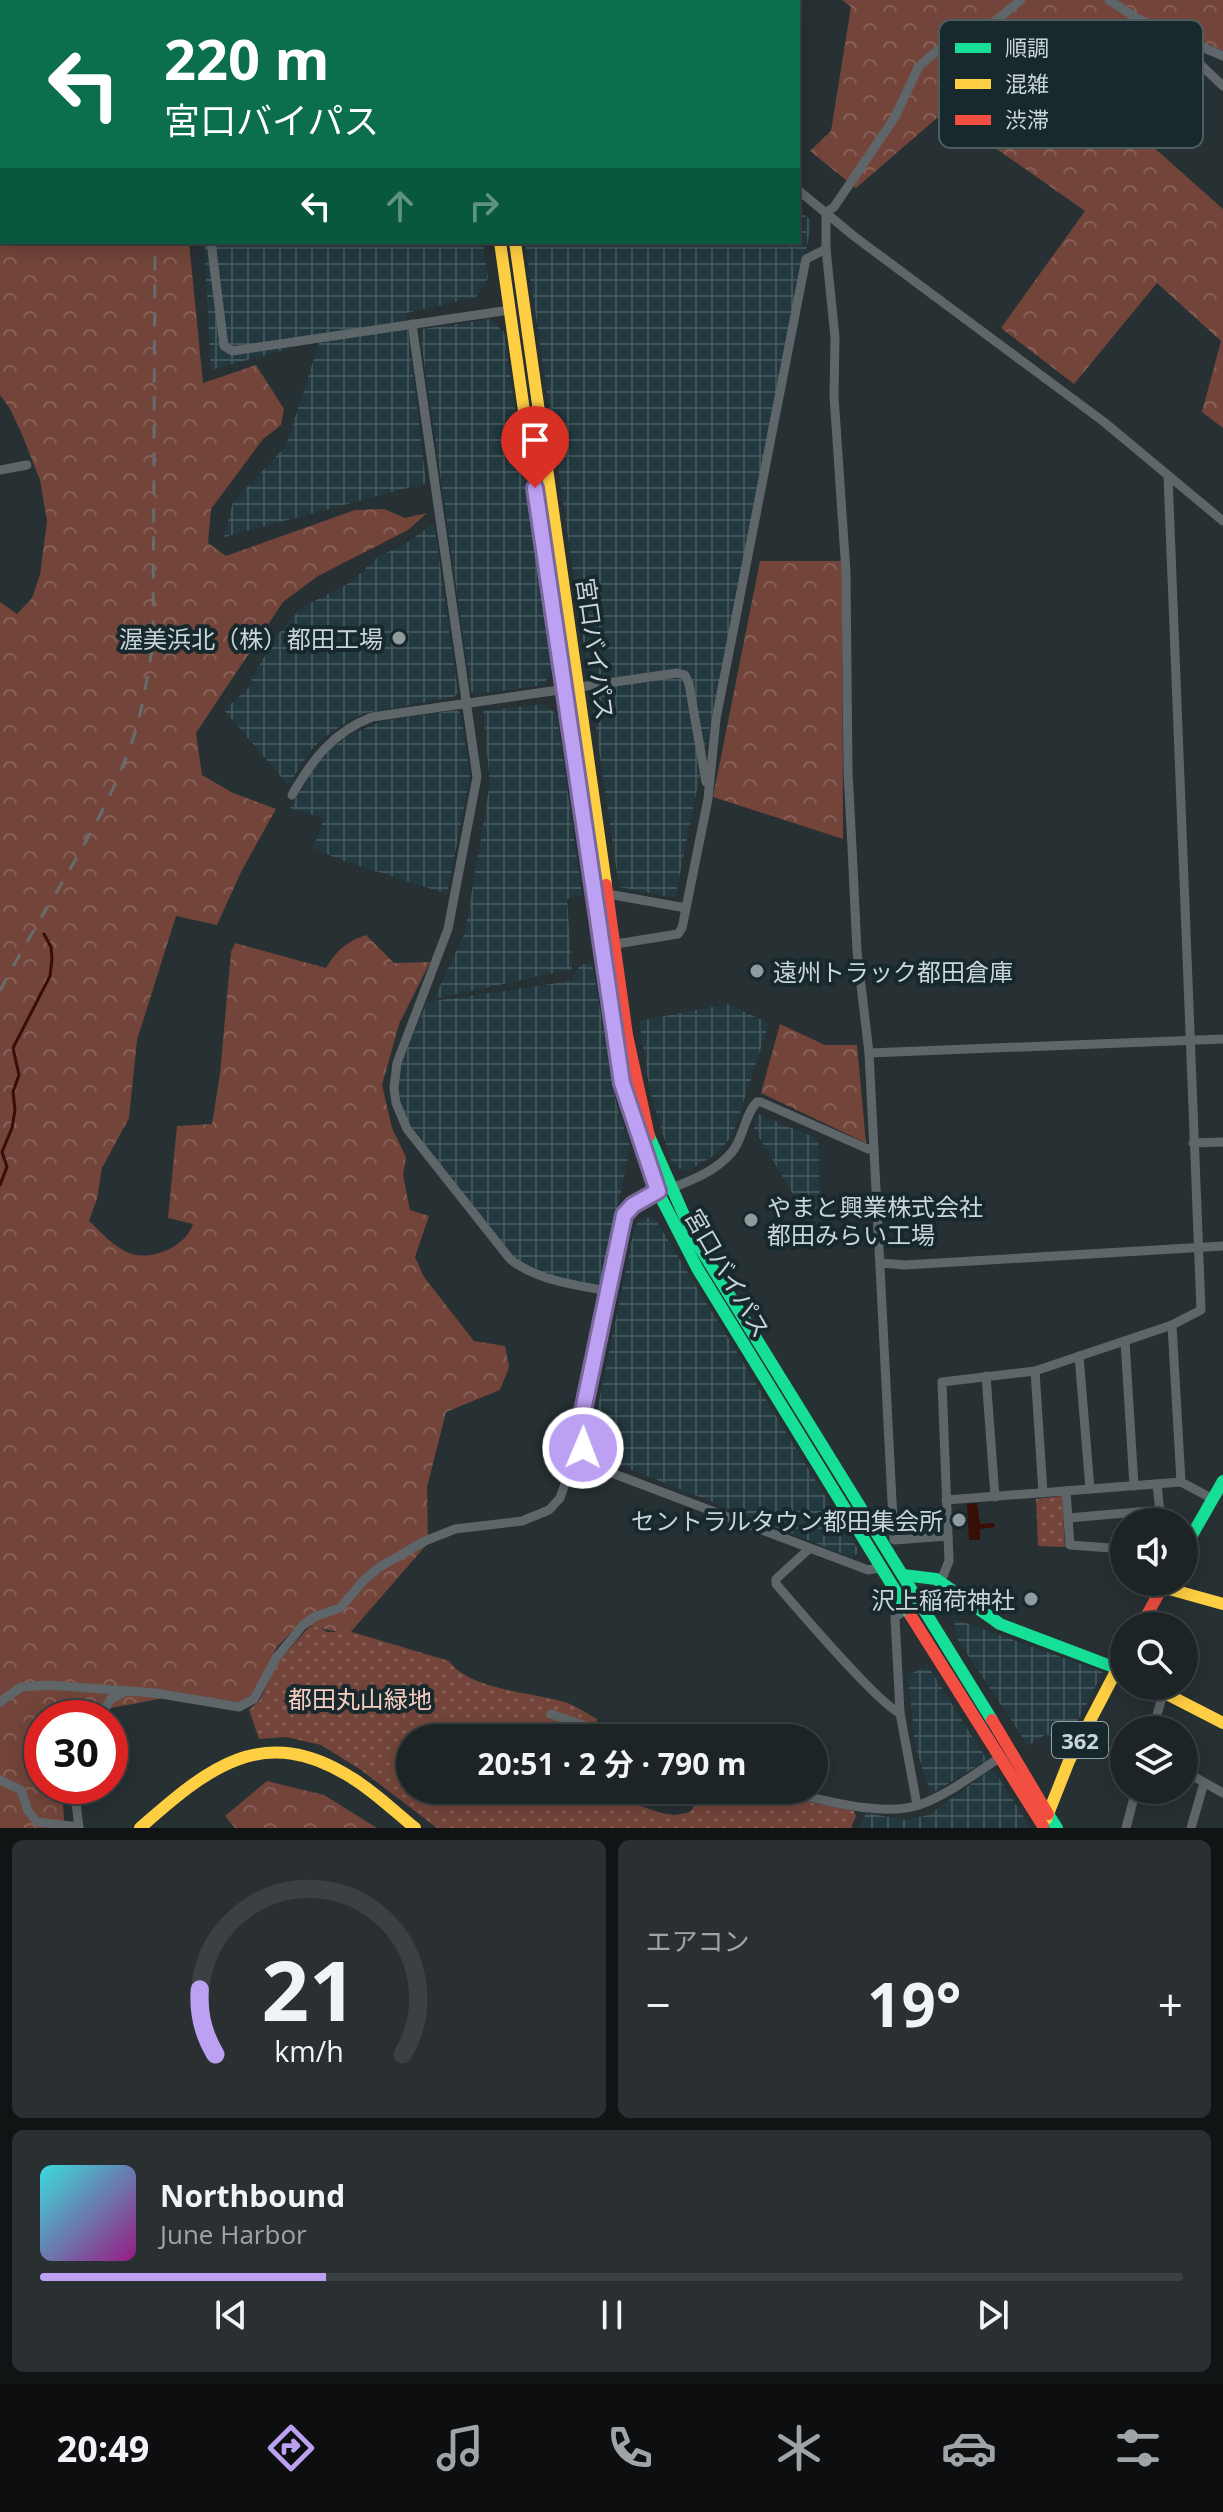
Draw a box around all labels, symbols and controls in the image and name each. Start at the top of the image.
text: 220 m [164,20,330,96]
legend [939,20,1203,148]
icon: left [32,32,136,136]
text: 順調 [1005,32,1049,62]
text: 混雑 [1005,68,1049,98]
text: 宮口バイパス [164,96,379,145]
text: 渋滞 [1005,104,1049,134]
icon: left [294,184,338,228]
icon: ahead [378,184,422,228]
icon: right [462,184,506,228]
pin [501,406,569,488]
icon: arrive [513,418,557,462]
street label: 宮口バイパス [570,576,622,722]
place label: 渥美浜北（株）都田工場 [119,622,383,655]
marker: 渥美浜北（株）都田工場 [390,629,408,647]
place label: 遠州トラック都田倉庫 [773,955,1013,988]
marker: 遠州トラック都田倉庫 [748,962,766,980]
place label: やまと興業株式会社 都田みらい工場 [767,1190,983,1251]
street label: 宮口バイパス [678,1203,778,1343]
marker: やまと興業株式会社 都田みらい工場 [742,1211,760,1229]
position arrow [541,1406,625,1490]
place label: セントラルタウン都田集会所 [631,1504,943,1537]
map controls [1110,1508,1198,1804]
button: sound [1110,1508,1198,1596]
marker: セントラルタウン都田集会所 [950,1511,968,1529]
place label: 沢上稲荷神社 [871,1583,1015,1616]
marker: 沢上稲荷神社 [1022,1590,1040,1608]
button: search [1110,1612,1198,1700]
park label: 都田丸山緑地 [288,1682,432,1715]
speed limit sign: 30 [24,1700,128,1804]
button: layers [1110,1716,1198,1804]
road number: 362 [1052,1722,1108,1758]
text: 20:51 · 2 分 · 790 m [477,1743,747,1784]
text: エアコン [646,1923,750,1959]
text: 21 [261,1932,356,2045]
text: 19° [867,1963,961,2045]
text: − [646,1974,671,2034]
text: + [1158,1974,1183,2034]
text: km/h [274,2031,343,2070]
text: Northbound [160,2175,345,2216]
text: June Harbor [160,2216,307,2252]
icon: previous [209,2293,253,2337]
icon: pause [590,2293,634,2337]
icon: next [971,2293,1015,2337]
icon: directions [263,2420,319,2476]
icon: music [432,2420,488,2476]
icon: phone [602,2420,658,2476]
icon: climate [771,2420,827,2476]
icon: car [941,2420,997,2476]
icon: filters [1110,2420,1166,2476]
text: 20:49 [57,2424,149,2473]

